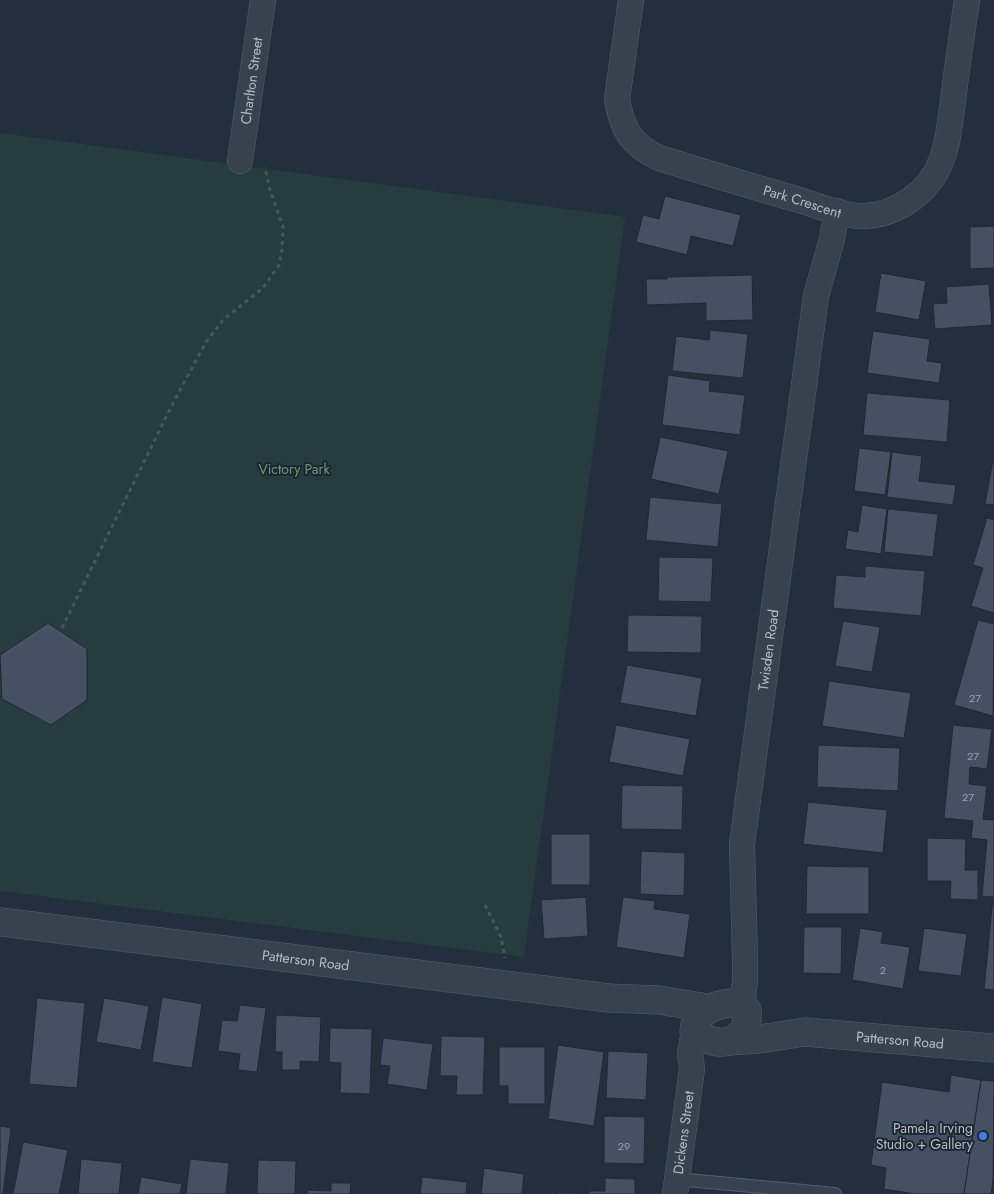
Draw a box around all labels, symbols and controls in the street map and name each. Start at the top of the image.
street label: Charlton Street [235,35,268,126]
street label: Park Crescent [761,180,844,223]
park label: Victory Park [258,459,330,479]
street label: Twisden Road [753,608,784,692]
house number: 27 [969,690,981,706]
house number: 27 [967,748,979,764]
house number: 27 [962,789,974,805]
street label: Patterson Road [261,945,350,976]
house number: 2 [880,962,886,978]
street label: Patterson Road [855,1026,945,1054]
street label: Dickens Street [668,1089,699,1175]
place label: Pamela Irving Studio + Gallery [876,1118,974,1154]
marker: Pamela Irving Studio + Gallery [977,1130,989,1142]
house number: 29 [618,1138,630,1154]

